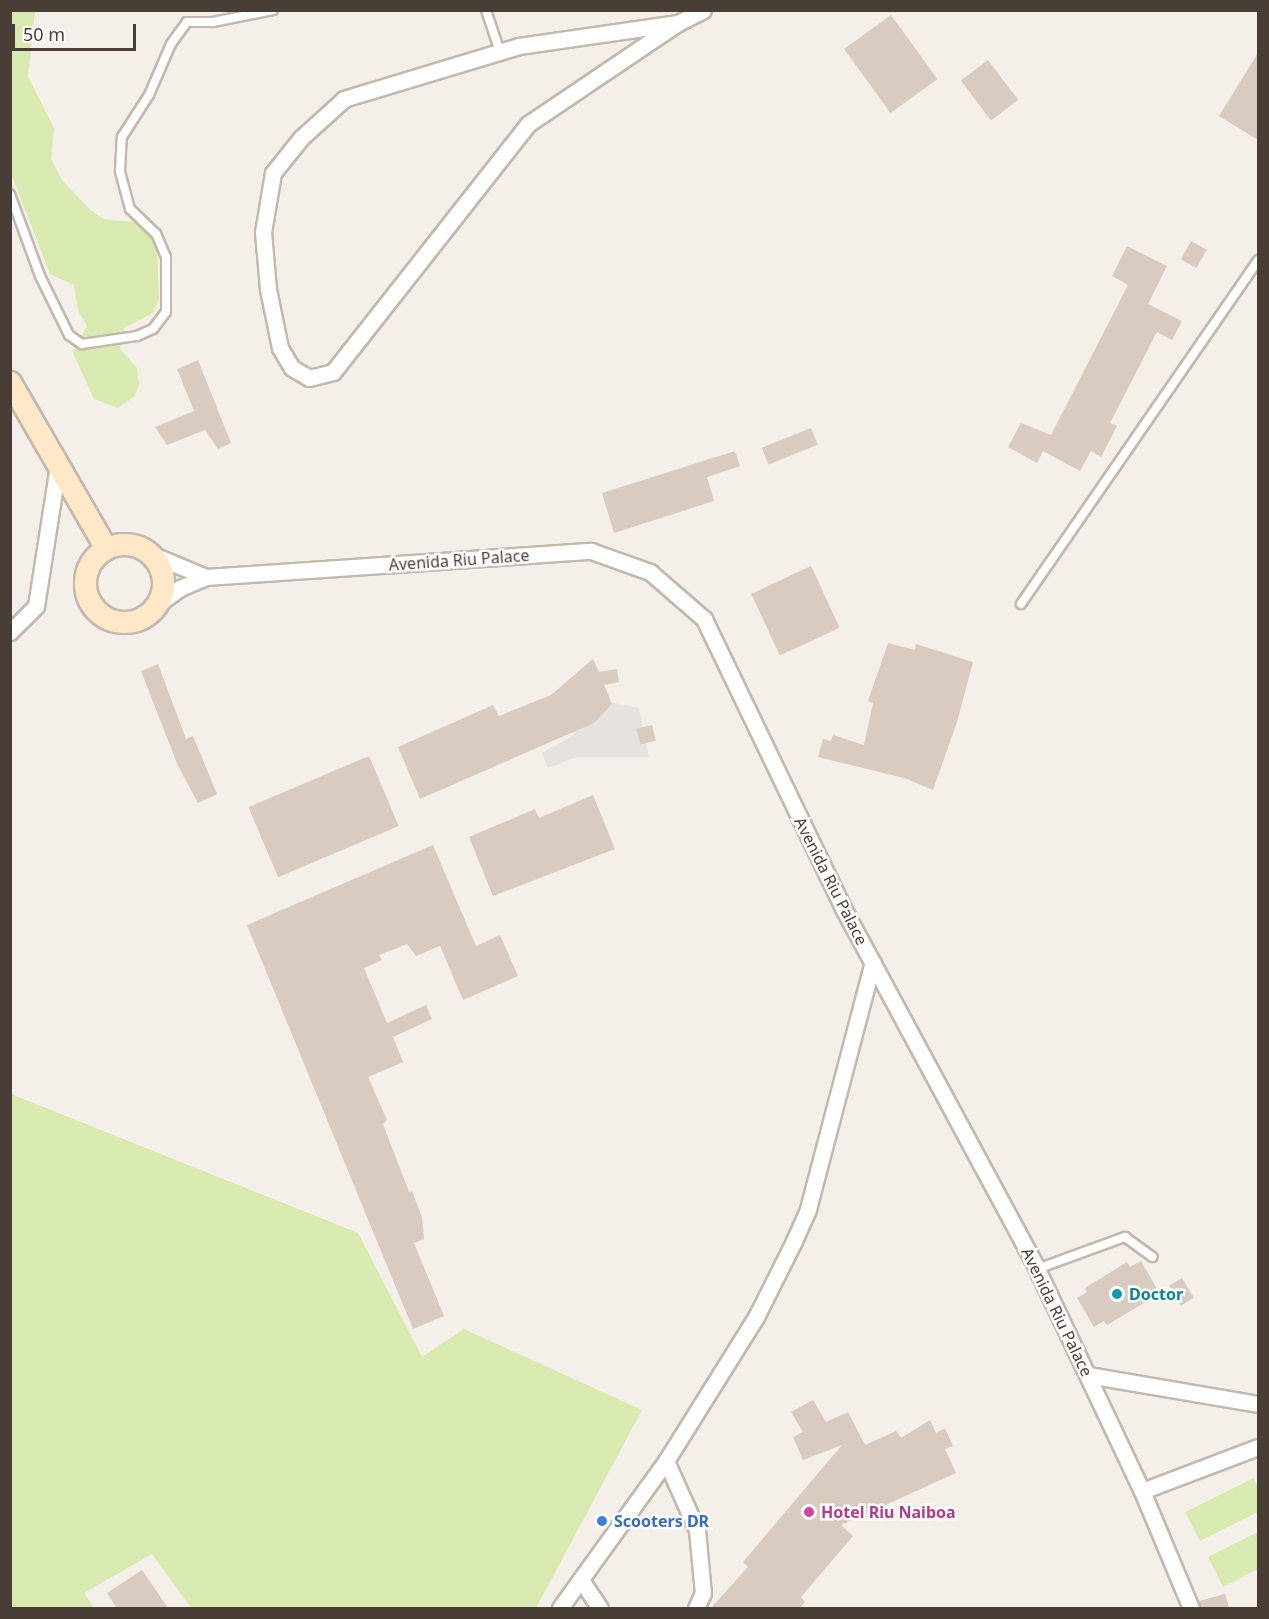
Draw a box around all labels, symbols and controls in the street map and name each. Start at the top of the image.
scale bar [15,12,140,50]
text: 50 m [23,22,65,46]
street label: Avenida Riu Palace [388,546,530,574]
street label: Avenida Riu Palace [790,814,872,948]
street label: Avenida Riu Palace [1017,1244,1097,1380]
place label: Doctor [1129,1284,1183,1304]
marker: Doctor [1110,1287,1124,1301]
place label: Hotel Riu Naiboa [821,1502,956,1522]
marker: Hotel Riu Naiboa [802,1505,816,1519]
place label: Scooters DR [614,1511,709,1531]
marker: Scooters DR [595,1514,609,1528]

